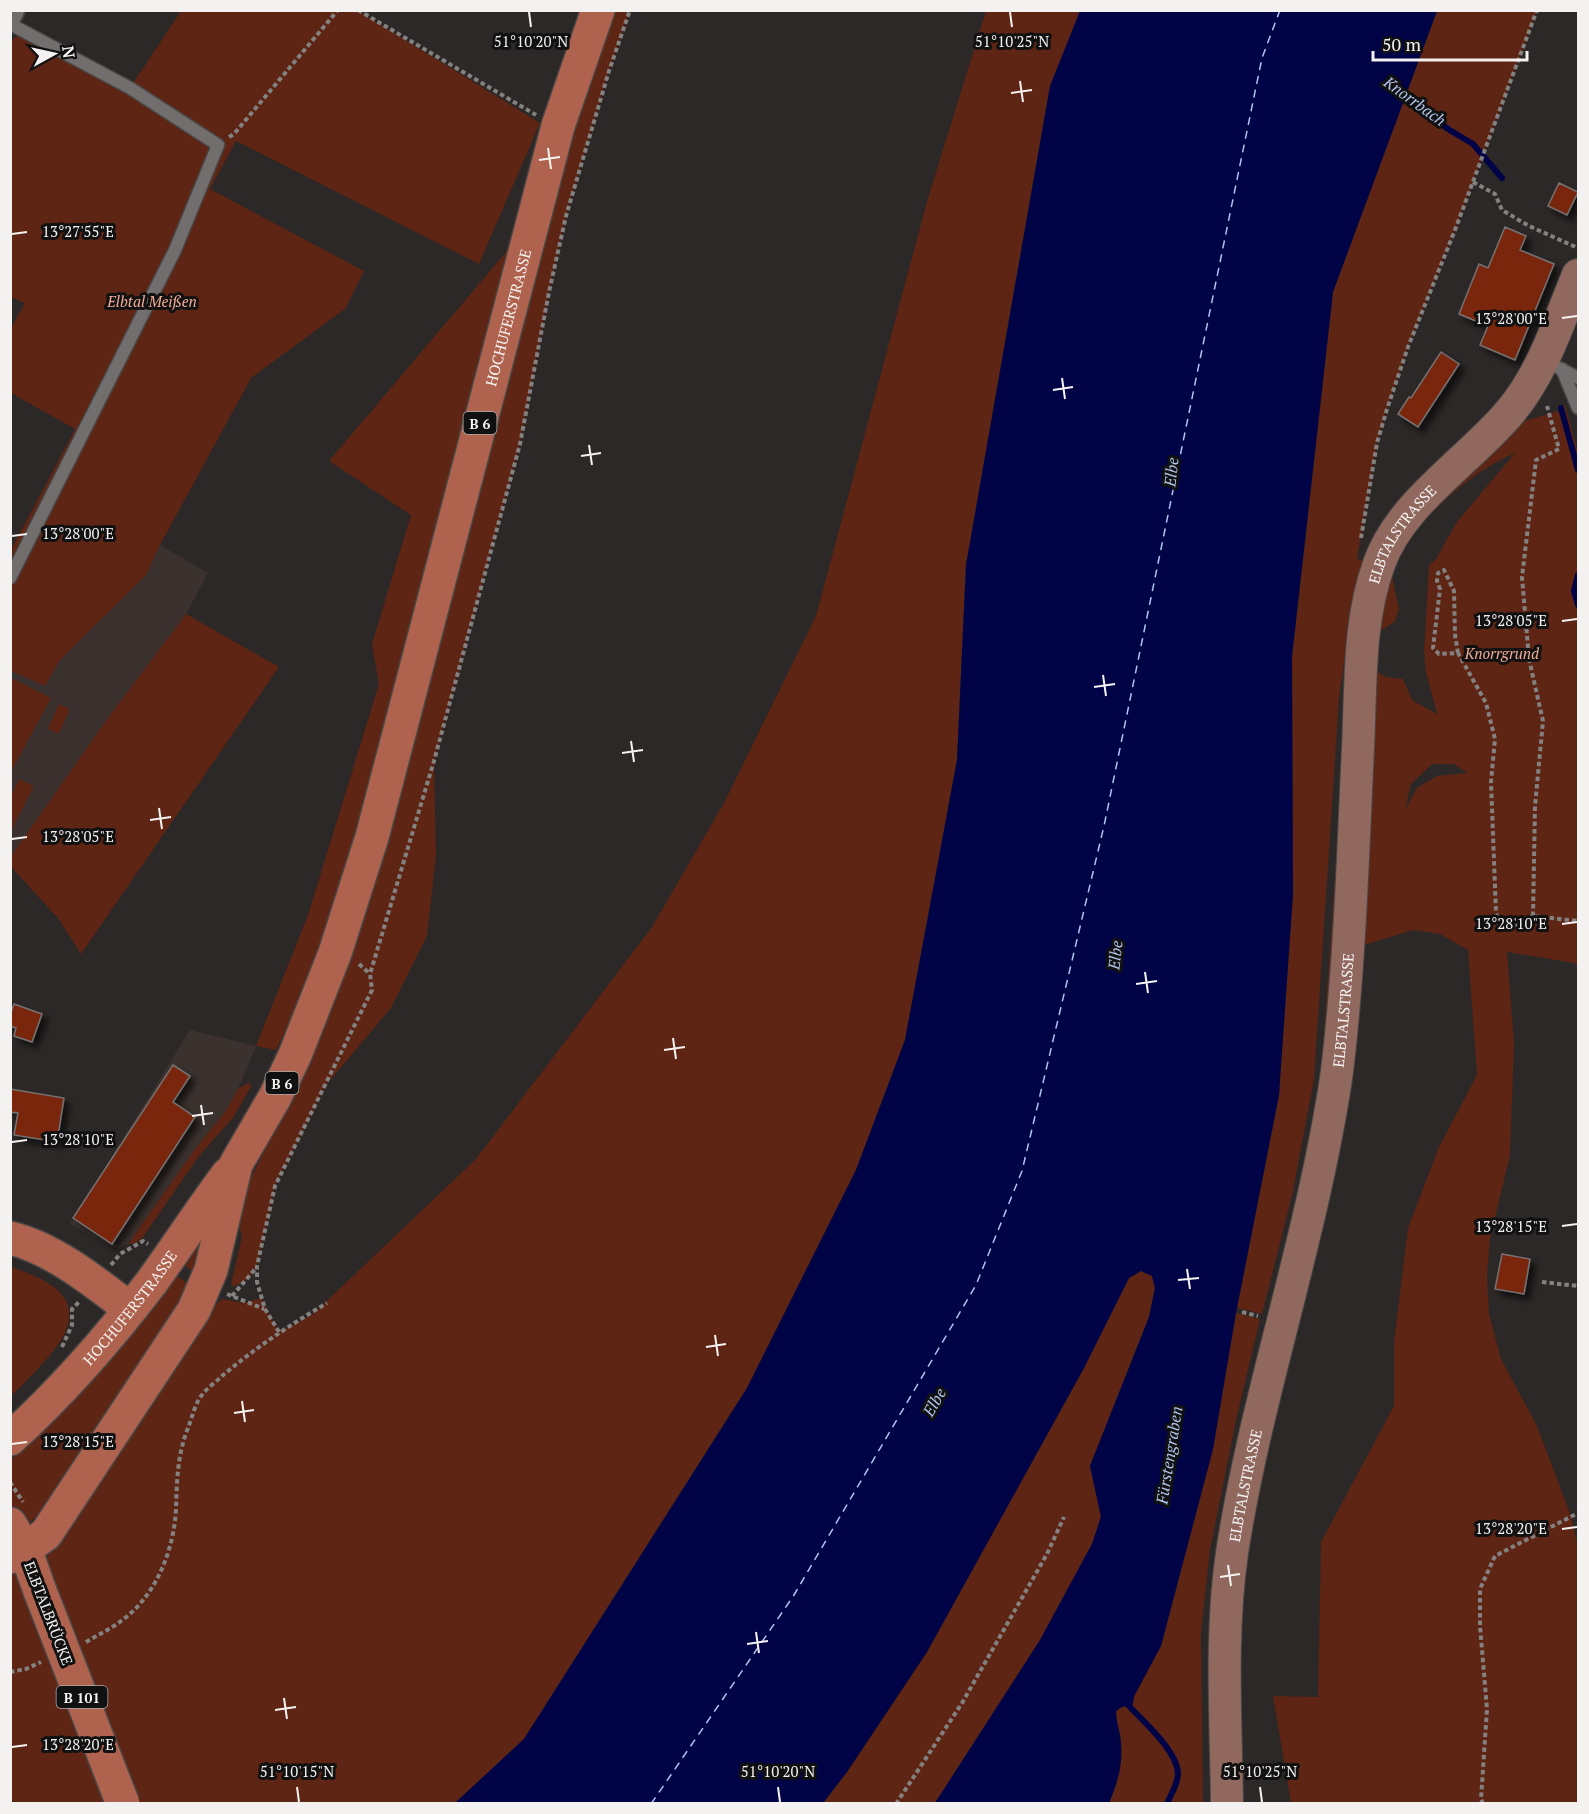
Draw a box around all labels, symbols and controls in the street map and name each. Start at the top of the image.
north arrow [24,24,84,84]
scale bar [1373,24,1528,62]
text: 51°10'20"N [494,31,568,51]
text: 51°10'25"N [975,31,1049,51]
text: 50 m [1382,32,1422,56]
text: N [57,44,81,59]
water label: Knorrbach [1379,70,1450,131]
text: 13°27'55"E [42,221,114,241]
street label: HOCHUFERSTRASSE [480,247,535,388]
park label: Elbtal Meißen [106,291,197,311]
text: 13°28'00"E [1475,308,1547,328]
road number: B 6 [464,412,496,434]
water label: Elbe [1158,456,1184,489]
street label: ELBTALSTRASSE [1363,480,1440,586]
text: 13°28'00"E [42,523,114,543]
text: 13°28'05"E [1475,610,1547,630]
park label: Knorrgrund [1464,643,1540,663]
text: 13°28'05"E [42,826,114,846]
text: 13°28'10"E [1475,913,1547,933]
water label: Elbe [1102,939,1128,972]
street label: ELBTALSTRASSE [1328,952,1358,1068]
road number: B 6 [266,1072,298,1094]
text: 13°28'10"E [42,1129,114,1149]
text: 13°28'15"E [1475,1216,1547,1236]
street label: HOCHUFERSTRASSE [78,1246,181,1369]
water label: Elbe [917,1384,951,1421]
water label: Fürstengraben [1150,1405,1188,1506]
street label: ELBTALSTRASSE [1224,1427,1266,1543]
text: 13°28'15"E [42,1431,114,1451]
text: 13°28'20"E [1475,1518,1547,1538]
street label: ELBTALBRÜCKE [20,1558,78,1668]
road number: B 101 [56,1686,107,1708]
text: 13°28'20"E [42,1734,114,1754]
text: 51°10'15"N [260,1761,334,1781]
text: 51°10'20"N [741,1761,815,1781]
text: 51°10'25"N [1223,1761,1297,1781]

